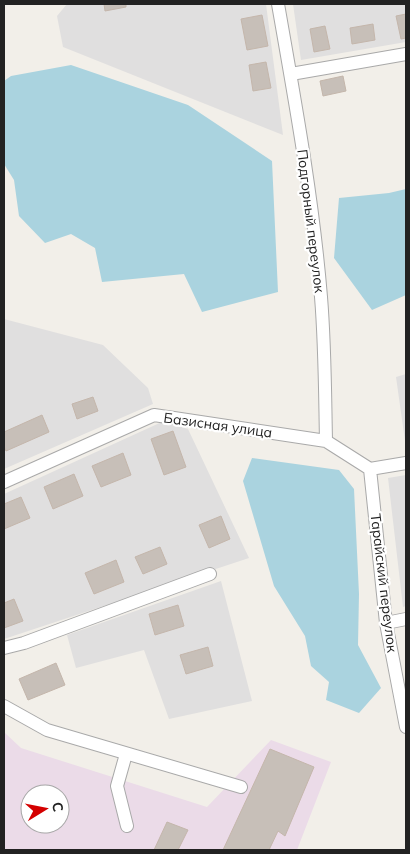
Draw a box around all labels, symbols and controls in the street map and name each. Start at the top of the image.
street label: Подгорный переулок [293,148,329,294]
street label: Базисная улица [162,408,274,442]
street label: Тарайский переулок [367,513,401,654]
north arrow [20,784,70,834]
text: С [48,800,67,813]

